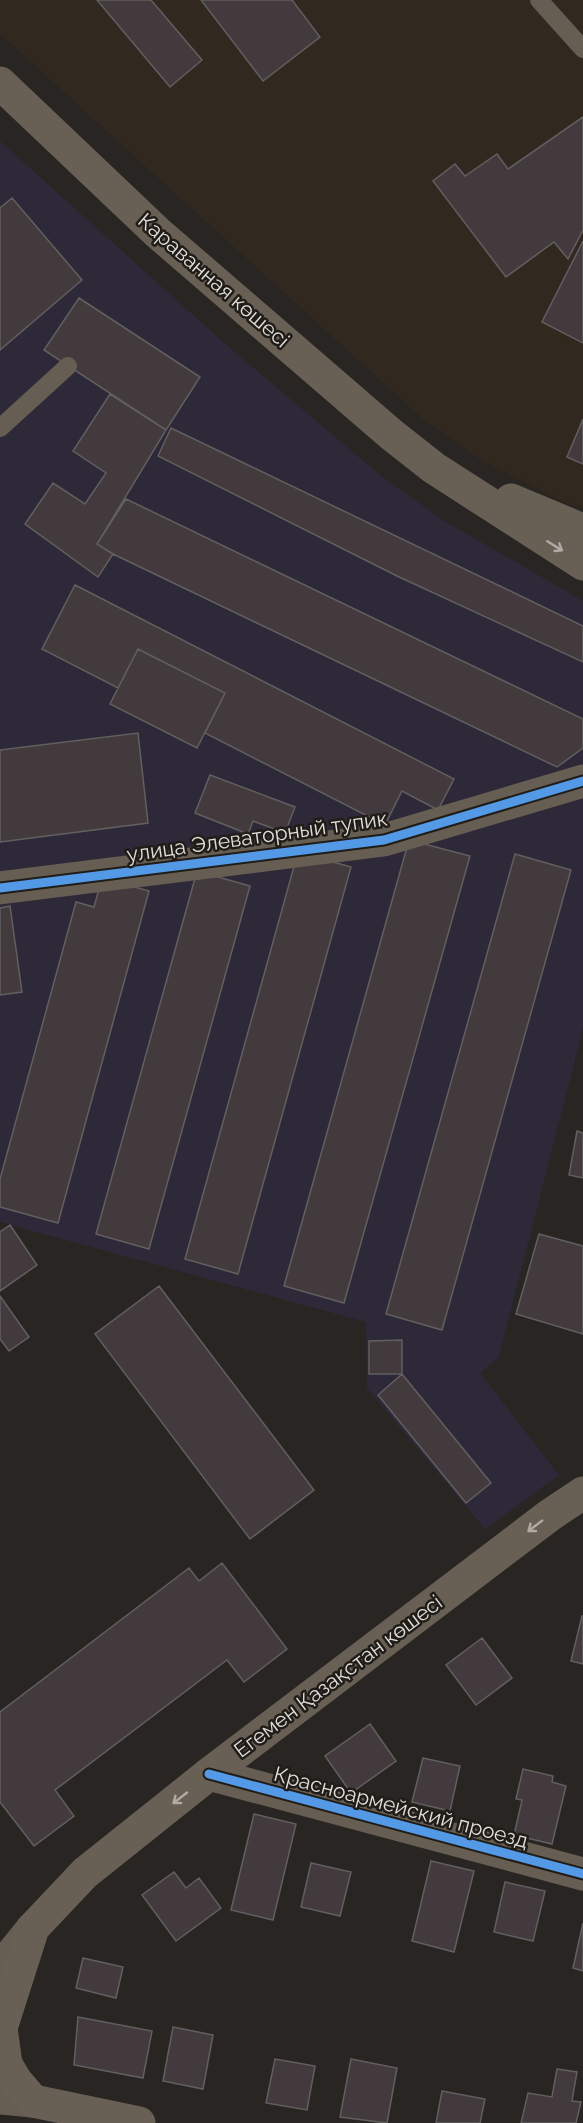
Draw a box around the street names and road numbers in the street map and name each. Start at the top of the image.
street label: Караванная көшесі [133,208,295,352]
street label: улица Элеваторный тупик [125,805,389,867]
street label: Егемен Қазақстан көшесі [229,1590,447,1762]
street label: Красноармейский проезд [271,1761,531,1853]

